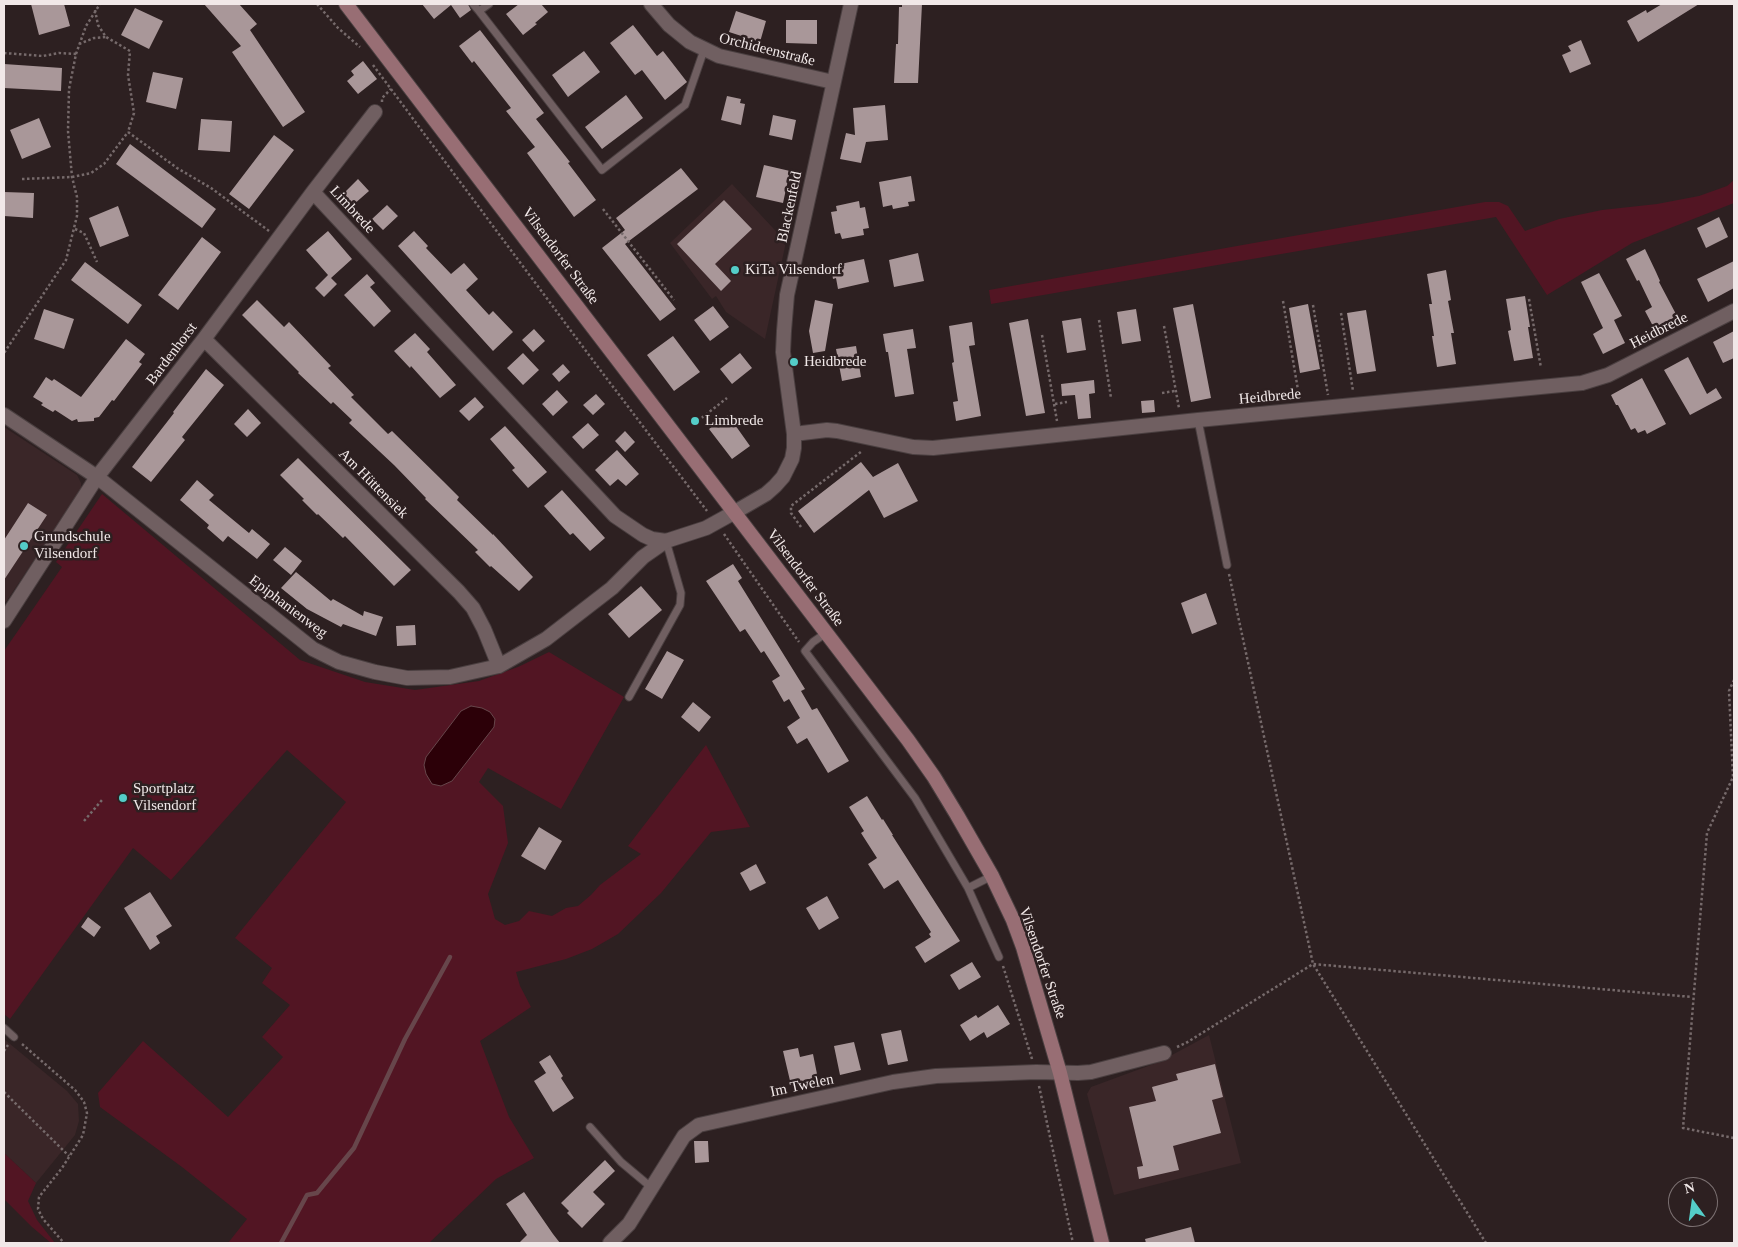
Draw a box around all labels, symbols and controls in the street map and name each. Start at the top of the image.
street label: Orchideenstraße [717,29,817,71]
street label: Blackenfeld [774,170,806,244]
street label: Limbrede [326,183,378,237]
street label: Vilsendorfer Straße [518,204,602,308]
place label: KiTa Vilsendorf [745,261,842,279]
marker: KiTa Vilsendorf [729,264,741,276]
street label: Heidbrede [1627,309,1691,353]
street label: Bardenhorst [143,319,201,389]
place label: Heidbrede [804,353,866,371]
marker: Heidbrede [788,356,800,368]
street label: Heidbrede [1238,385,1302,409]
place label: Limbrede [705,412,763,430]
marker: Limbrede [689,415,701,427]
street label: Am Hüttensiek [334,445,412,523]
street label: Vilsendorfer Straße [763,526,847,630]
place label: Grundschule Vilsendorf [34,528,111,563]
marker: Grundschule Vilsendorf [18,540,30,552]
street label: Epiphanienweg [245,572,331,642]
place label: Sportplatz Vilsendorf [133,780,196,815]
marker: Sportplatz Vilsendorf [117,792,129,804]
street label: Vilsendorfer Straße [1014,905,1070,1021]
street label: Im Twelen [769,1071,835,1101]
north arrow [1668,1177,1718,1227]
text: N [1683,1179,1696,1196]

